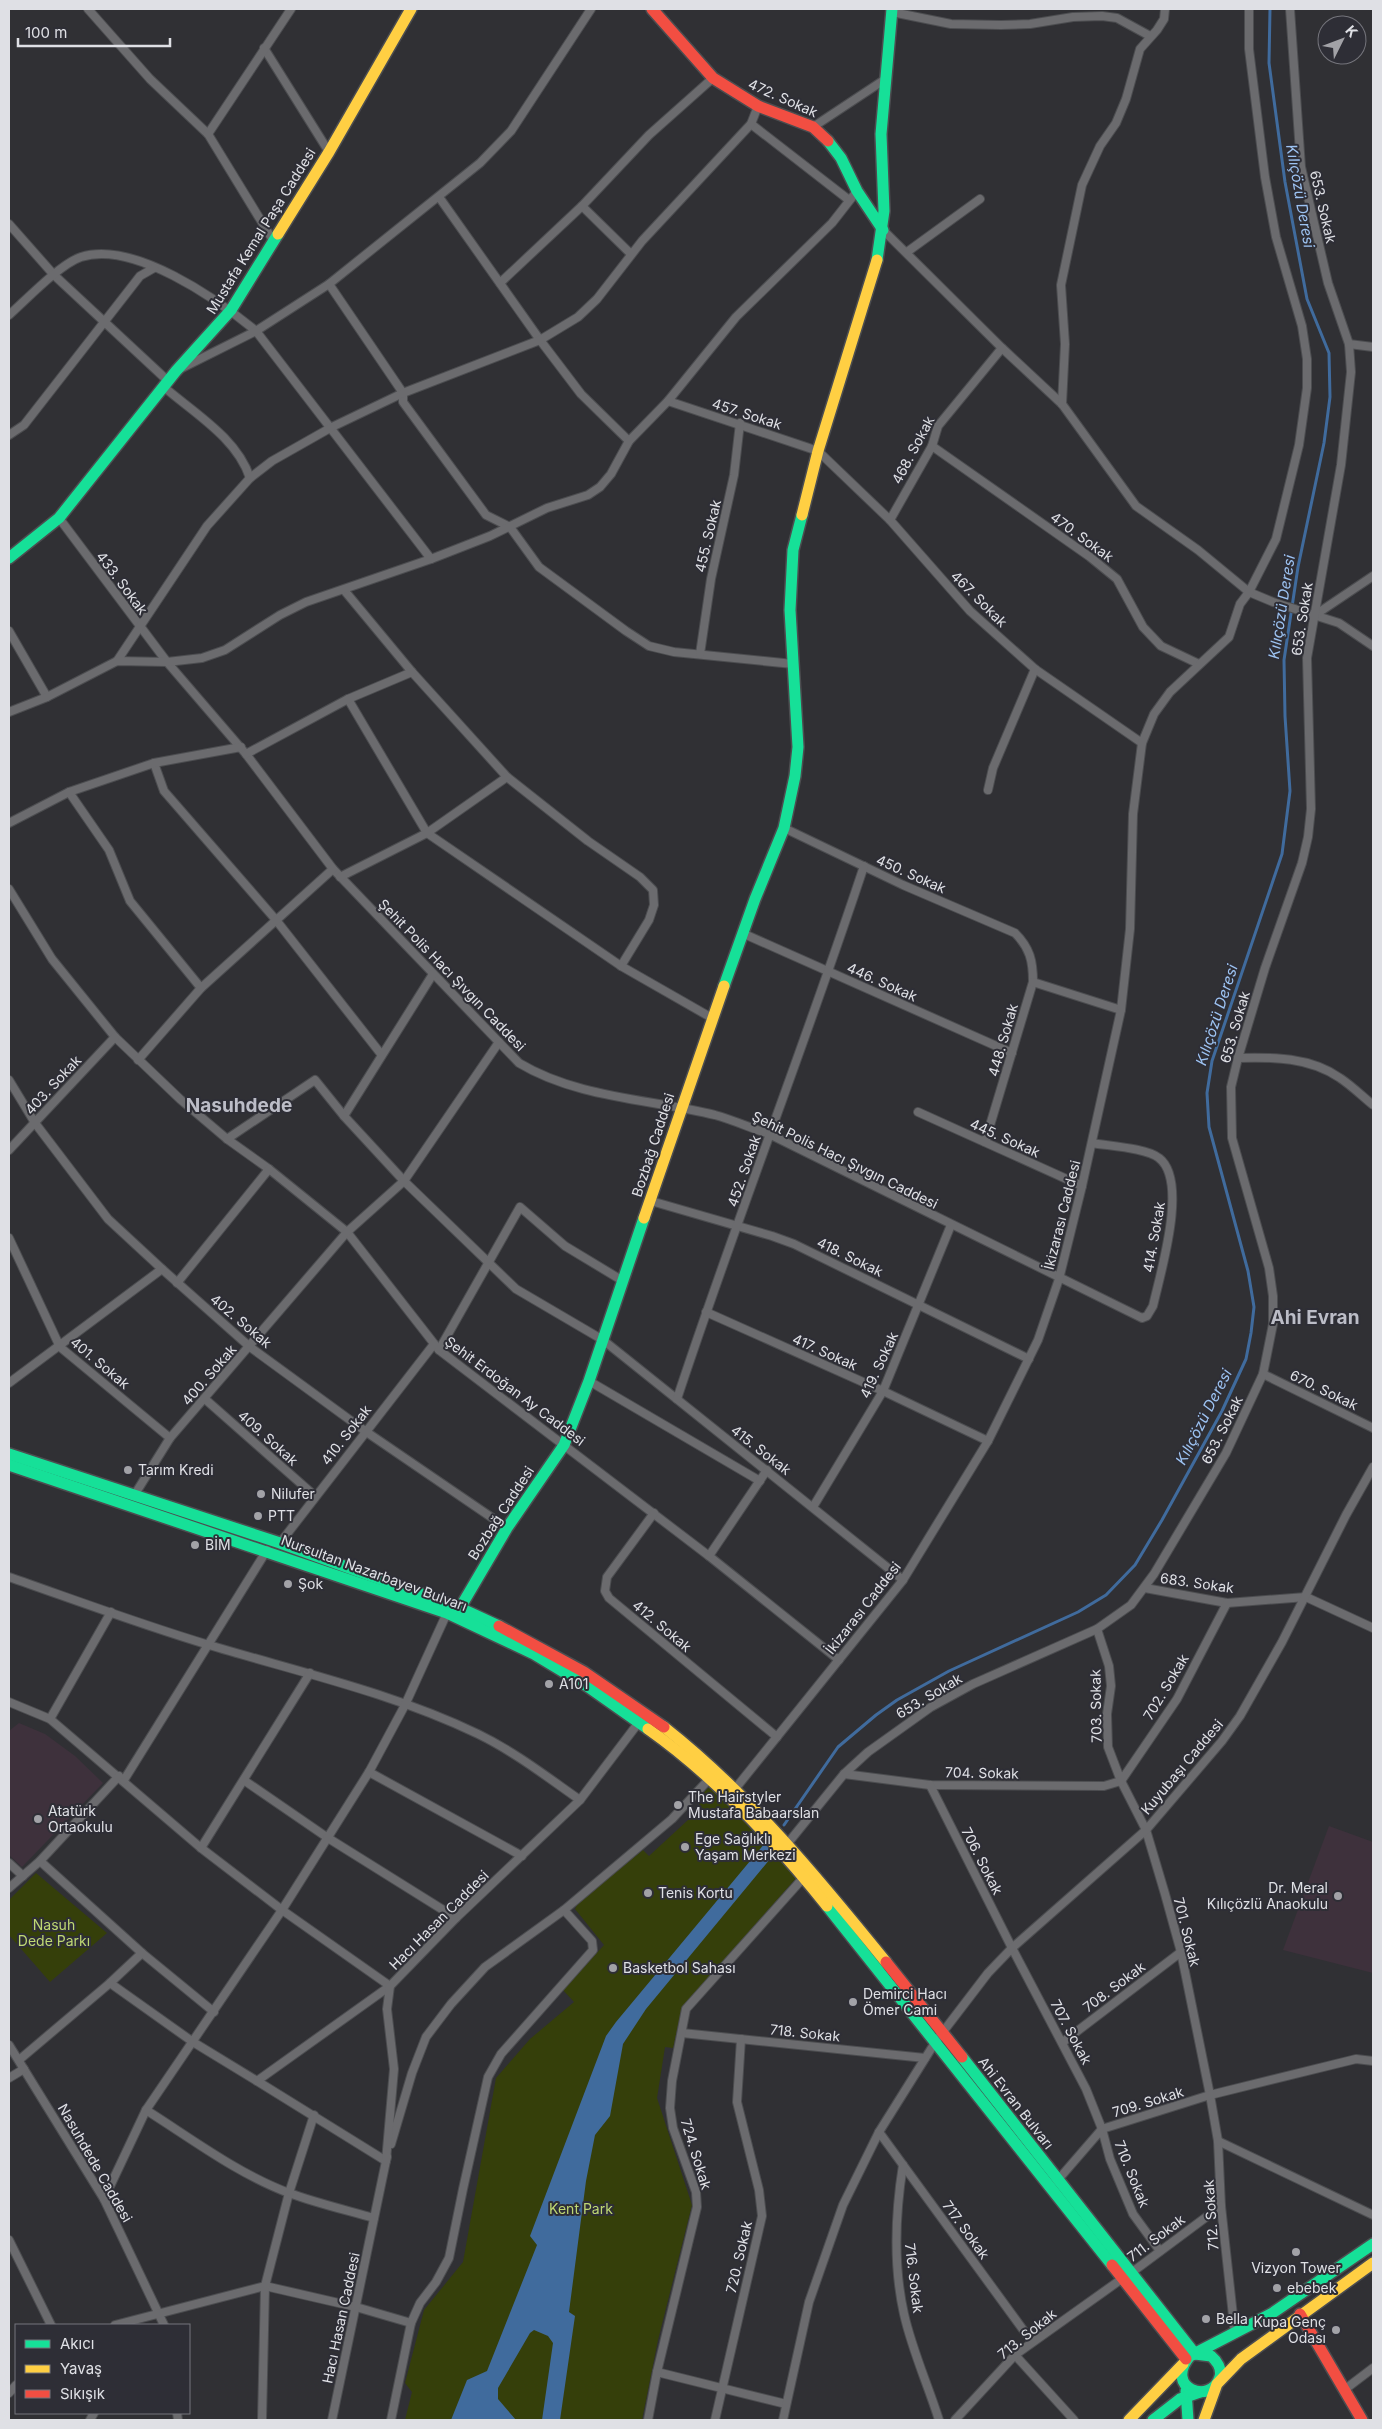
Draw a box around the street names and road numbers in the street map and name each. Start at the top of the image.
street label: 472. Sokak [746,75,821,121]
street label: Mustafa Kemal Paşa Caddesi [202,145,319,317]
street label: 653. Sokak [1307,169,1340,245]
street label: 457. Sokak [710,394,784,433]
street label: 468. Sokak [888,413,938,487]
street label: 455. Sokak [691,497,724,574]
street label: 470. Sokak [1047,508,1117,565]
street label: 433. Sokak [93,548,152,618]
street label: 467. Sokak [948,567,1011,631]
street label: 653. Sokak [1287,581,1316,657]
street label: 450. Sokak [874,851,949,897]
street label: Şehit Polis Hacı Şıvgın Caddesi [375,895,530,1054]
street label: 446. Sokak [845,959,920,1005]
street label: 653. Sokak [1216,989,1253,1065]
street label: 448. Sokak [984,1001,1021,1078]
street label: 403. Sokak [21,1051,85,1118]
street label: Bozbağ Caddesi [628,1091,677,1199]
street label: Şehit Polis Hacı Şıvgın Caddesi [750,1107,941,1212]
street label: 445. Sokak [968,1115,1043,1161]
street label: 452. Sokak [723,1132,764,1209]
street label: İkizarası Caddesi [1040,1158,1083,1271]
street label: 414. Sokak [1139,1200,1168,1274]
street label: 418. Sokak [814,1233,886,1280]
street label: 402. Sokak [207,1290,276,1351]
street label: 419. Sokak [856,1329,901,1401]
street label: 417. Sokak [790,1330,861,1374]
street label: Şehit Erdoğan Ay Caddesi [442,1332,589,1449]
street label: 401. Sokak [67,1333,134,1393]
street label: 400. Sokak [178,1341,240,1409]
street label: 670. Sokak [1287,1366,1361,1413]
street label: 653. Sokak [1197,1393,1246,1467]
street label: 410. Sokak [317,1401,375,1468]
street label: 409. Sokak [235,1406,302,1469]
street label: 415. Sokak [728,1421,795,1478]
street label: Bozbağ Caddesi [464,1463,537,1563]
street label: Nursultan Nazarbayev Bulvarı [279,1531,469,1614]
street label: İkizarası Caddesi [821,1558,904,1657]
street label: 683. Sokak [1159,1569,1235,1596]
street label: 412. Sokak [629,1596,695,1655]
street label: 702. Sokak [1139,1651,1192,1723]
street label: 653. Sokak [893,1669,965,1722]
street label: 703. Sokak [1086,1669,1105,1743]
street label: Kuyubaşı Caddesi [1137,1716,1226,1818]
street label: 704. Sokak [945,1763,1019,1782]
street label: 706. Sokak [958,1824,1007,1898]
street label: Hacı Hasan Caddesi [385,1866,492,1973]
street label: 701. Sokak [1171,1895,1204,1969]
street label: 708. Sokak [1079,1958,1148,2015]
street label: 707. Sokak [1047,1996,1096,2067]
street label: 718. Sokak [769,2020,841,2045]
street label: Ahi Evran Bulvarı [975,2053,1058,2152]
street label: 709. Sokak [1110,2083,1186,2120]
street label: Nasuhdede Caddesi [55,2101,136,2225]
street label: 724. Sokak [678,2116,715,2192]
street label: 710. Sokak [1111,2138,1154,2210]
street label: 712. Sokak [1200,2179,1221,2251]
street label: 717. Sokak [939,2197,994,2263]
street label: 711. Sokak [1123,2210,1188,2265]
street label: 720. Sokak [722,2219,755,2295]
street label: 716. Sokak [902,2242,927,2314]
street label: Hacı Hasan Caddesi [318,2251,363,2385]
street label: 713. Sokak [994,2305,1060,2362]

